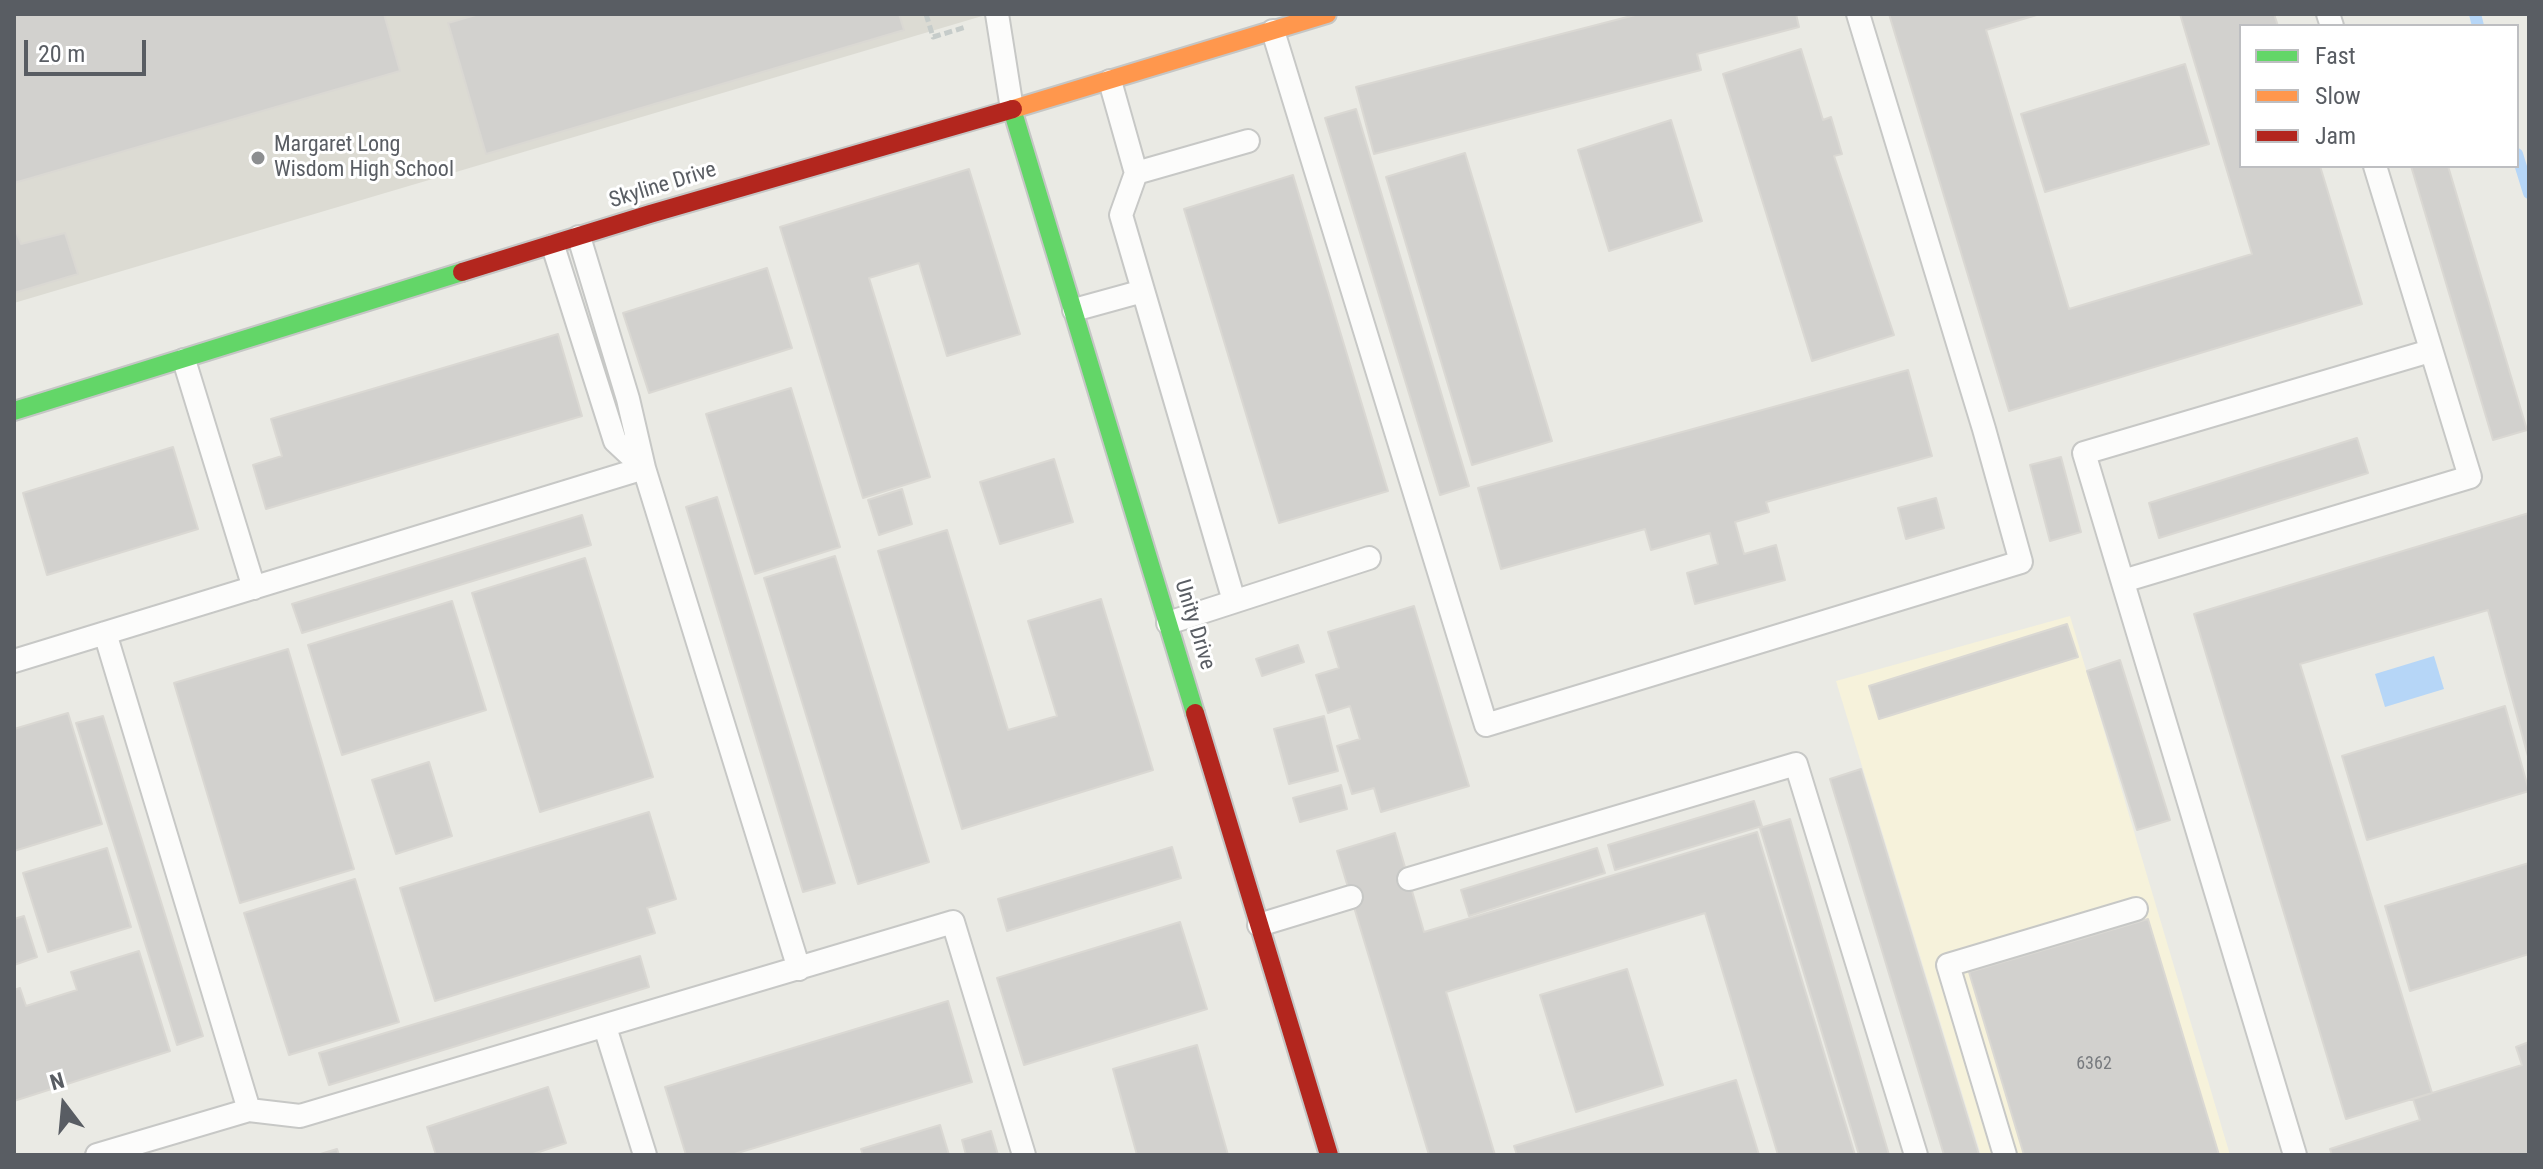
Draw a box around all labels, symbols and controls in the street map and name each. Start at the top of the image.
scale bar [28,24,150,74]
legend [2239,24,2519,168]
text: 20 m [38,40,85,68]
text: Fast [2315,42,2356,70]
text: Slow [2315,82,2361,110]
text: Jam [2315,122,2356,150]
place label: Margaret Long Wisdom High School [274,132,454,184]
marker: Margaret Long Wisdom High School [249,149,267,167]
street label: Skyline Drive [606,157,720,215]
street label: Unity Drive [1168,577,1220,673]
house number: 6362 [2076,1053,2112,1075]
north arrow [24,1065,104,1145]
text: N [47,1068,67,1095]

